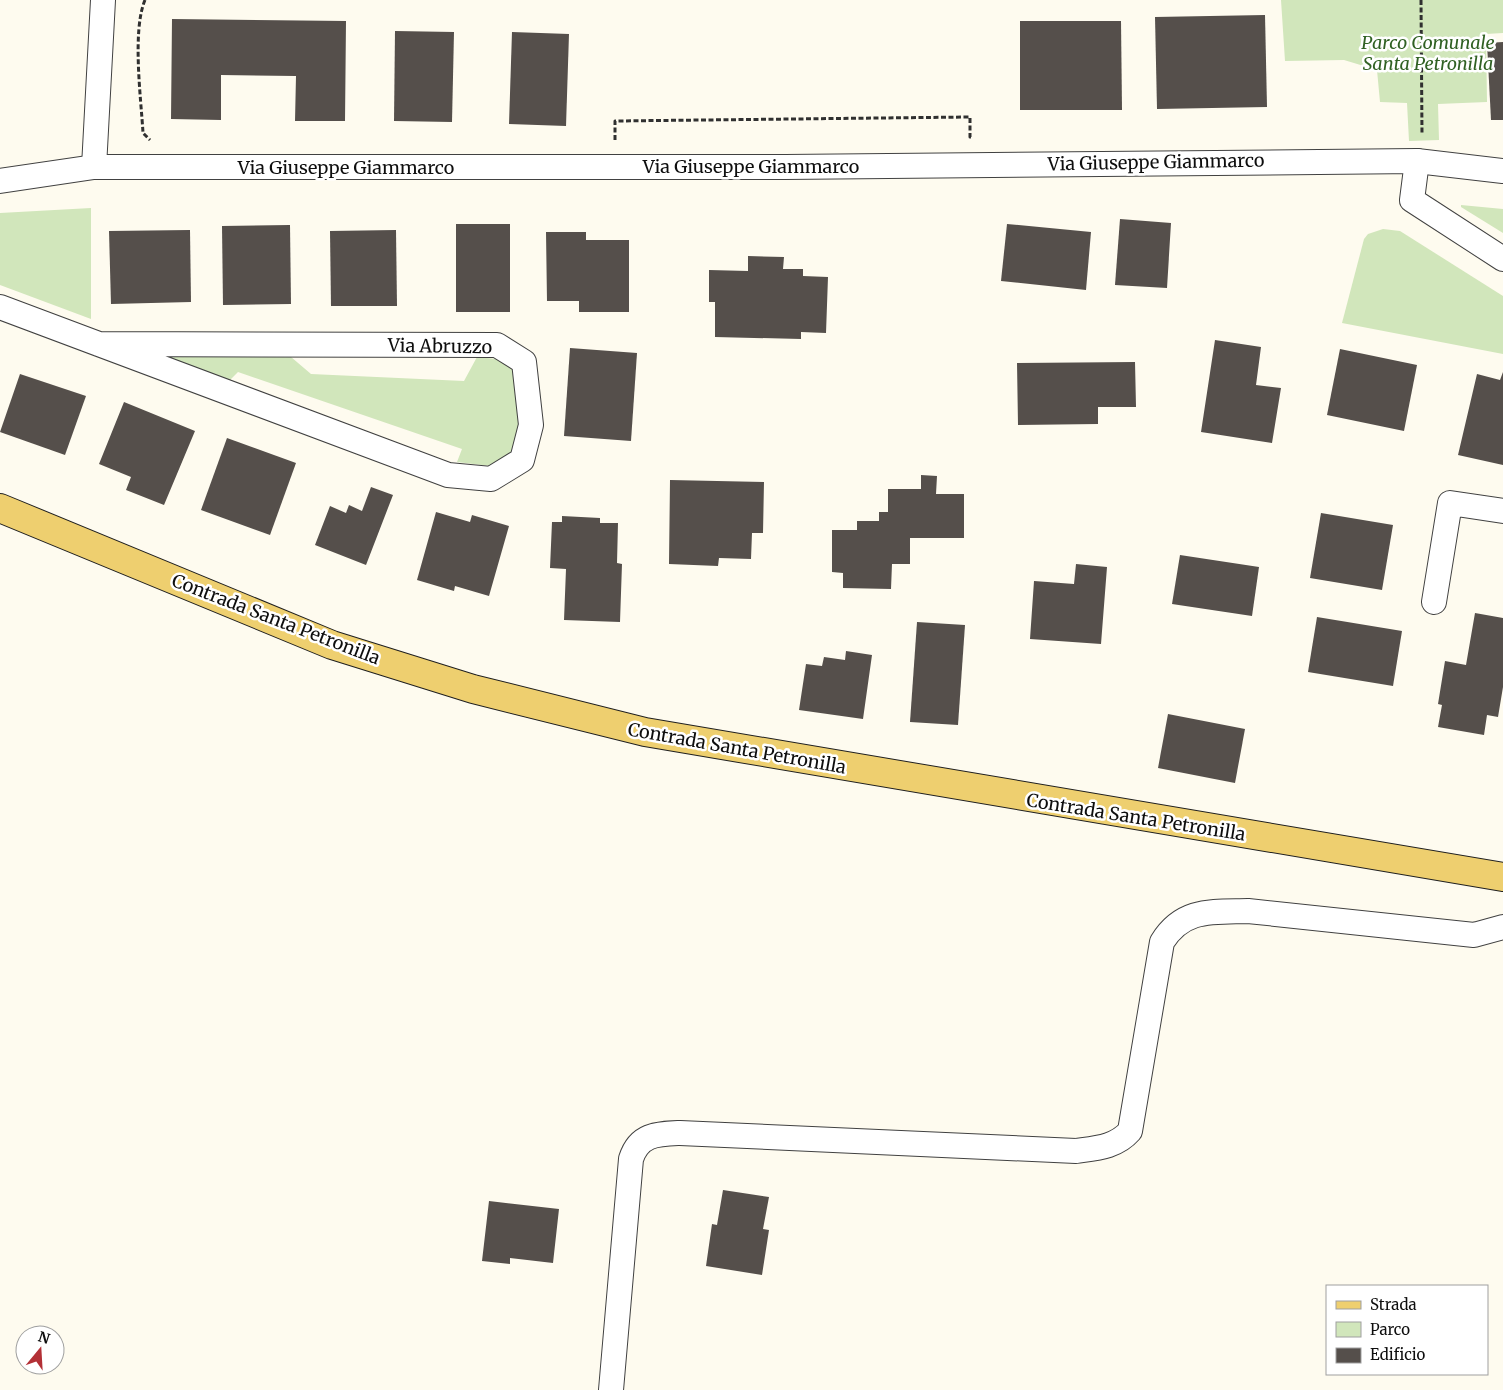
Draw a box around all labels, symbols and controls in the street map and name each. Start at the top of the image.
park label: Parco Comunale Santa Petronilla [1361,31,1495,75]
street label: Via Giuseppe Giammarco [1047,149,1264,175]
street label: Via Giuseppe Giammarco [642,155,859,178]
street label: Via Giuseppe Giammarco [237,156,454,179]
street label: Via Abruzzo [387,334,492,358]
street label: Contrada Santa Petronilla [169,569,384,669]
street label: Contrada Santa Petronilla [626,717,848,779]
street label: Contrada Santa Petronilla [1025,788,1247,846]
legend [1326,1285,1488,1375]
text: Strada [1370,1295,1417,1314]
text: Parco [1370,1320,1410,1339]
north arrow [15,1325,65,1375]
text: N [36,1327,52,1348]
text: Edificio [1370,1345,1426,1364]

